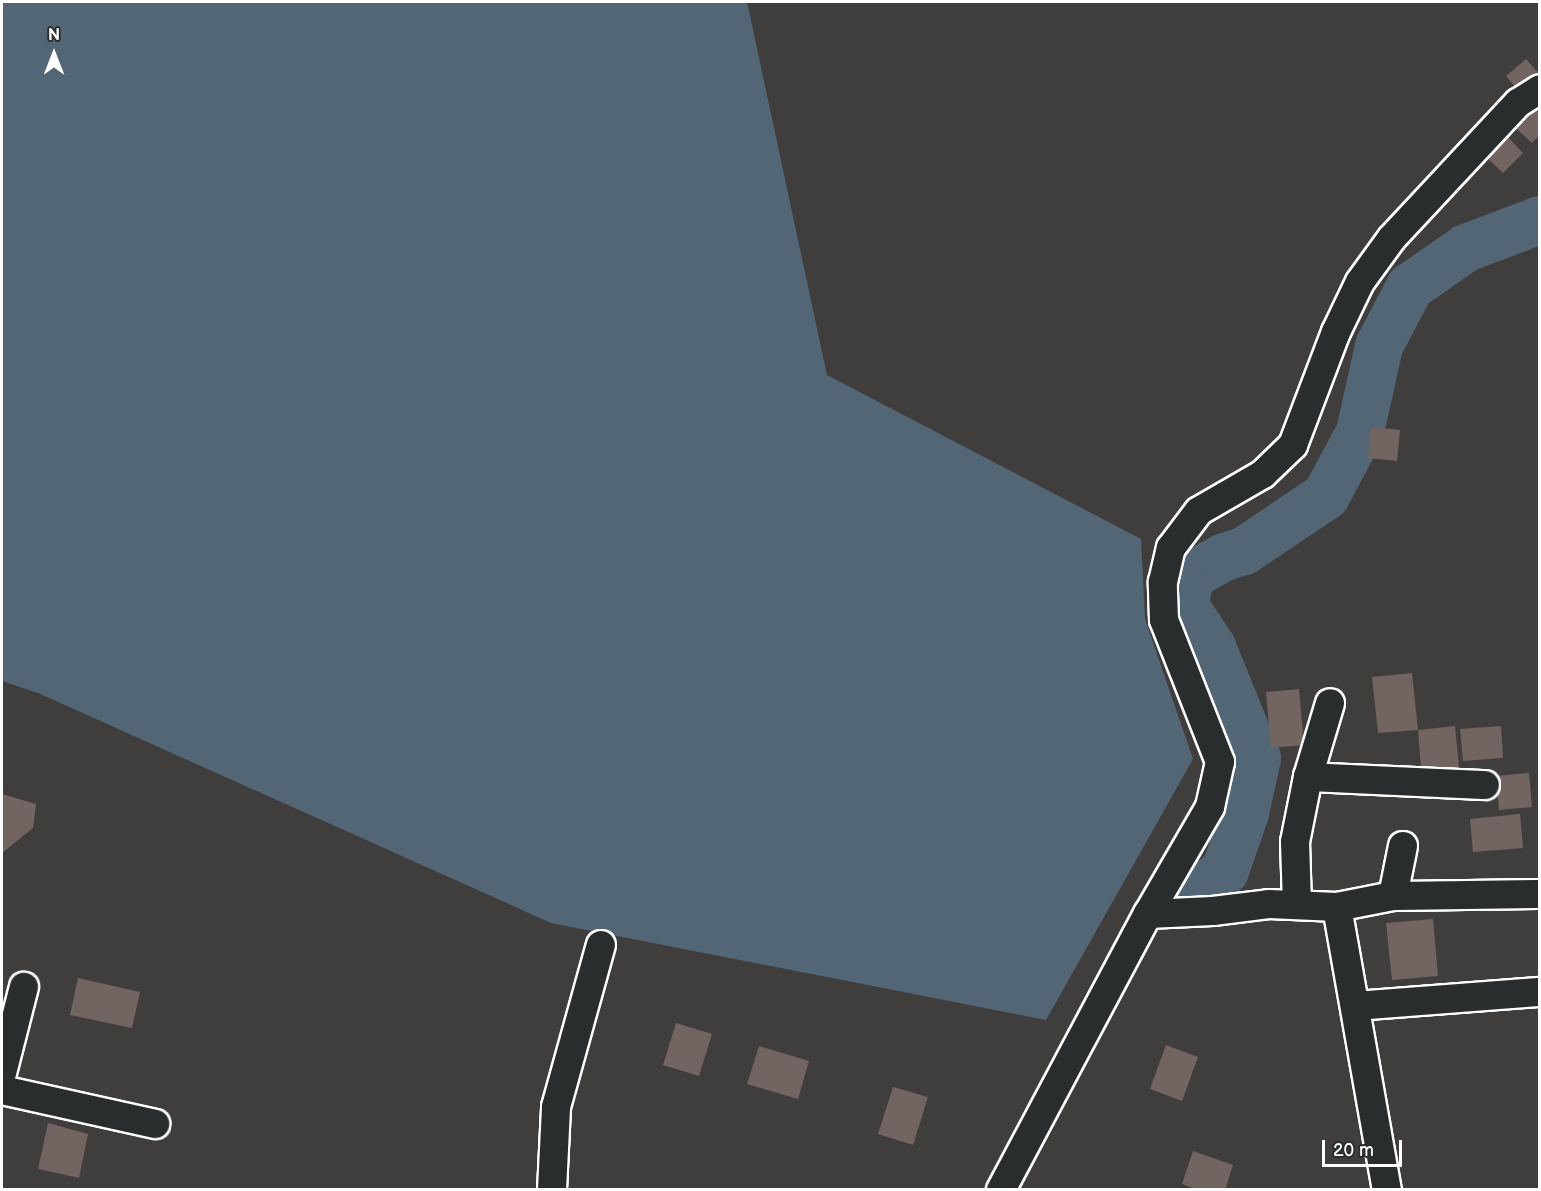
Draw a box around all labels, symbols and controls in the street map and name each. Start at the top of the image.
north arrow [24,24,84,84]
text: N [48,26,60,45]
scale bar [1325,1128,1404,1166]
text: 20 m [1333,1140,1374,1161]

